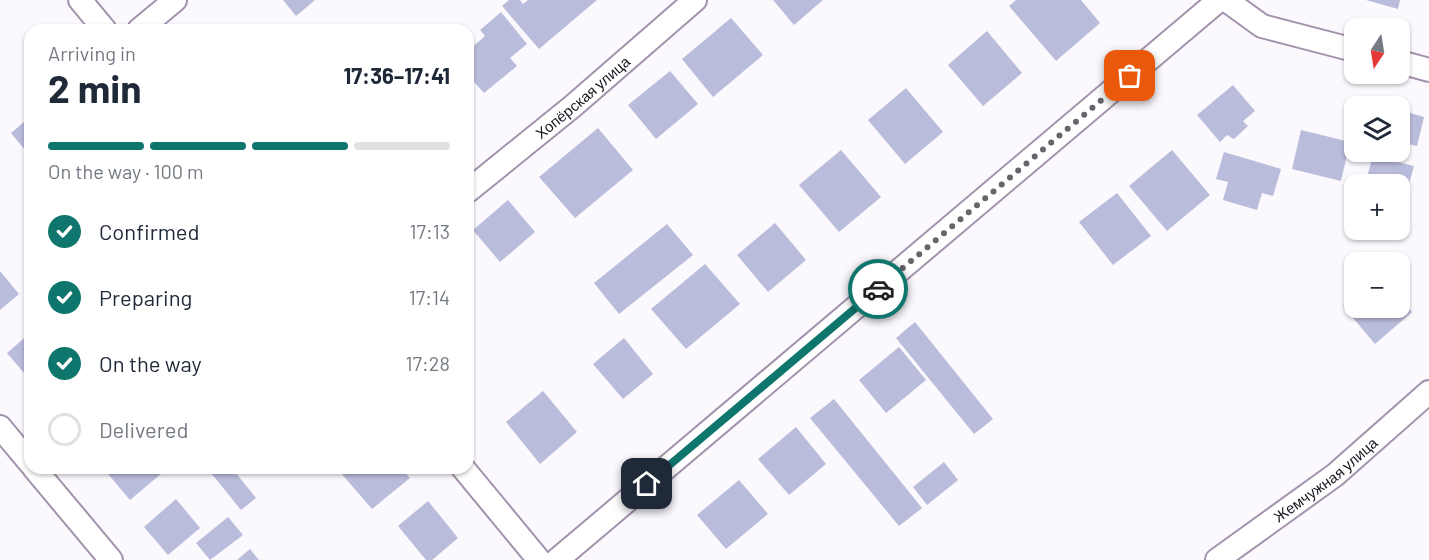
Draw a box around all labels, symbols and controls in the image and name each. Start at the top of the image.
north arrow [1344,18,1410,84]
map controls [1344,18,1410,318]
text: Arriving in [48,41,136,65]
pin [1104,50,1155,101]
street label: Хопёрская улица [531,52,634,142]
icon: bag [1113,59,1146,92]
text: 17:36–17:41 [343,62,450,88]
text: 2 min [48,64,141,111]
button: layers [1344,96,1410,162]
text: On the way · 100 m [48,159,204,183]
button: + [1344,174,1410,240]
icon: check [48,215,81,248]
text: Confirmed [99,218,199,244]
text: 17:13 [409,219,450,243]
button: − [1344,252,1410,318]
courier [848,259,908,319]
icon: car [862,273,895,306]
icon: check [48,281,81,314]
text: Preparing [99,284,192,310]
text: 17:14 [409,285,450,309]
icon: check [48,347,81,380]
text: On the way [99,350,202,376]
text: 17:28 [406,351,450,375]
text: Delivered [99,416,188,442]
street label: Жемчужная улица [1270,433,1381,525]
pin [621,458,672,509]
icon: home [630,467,663,500]

